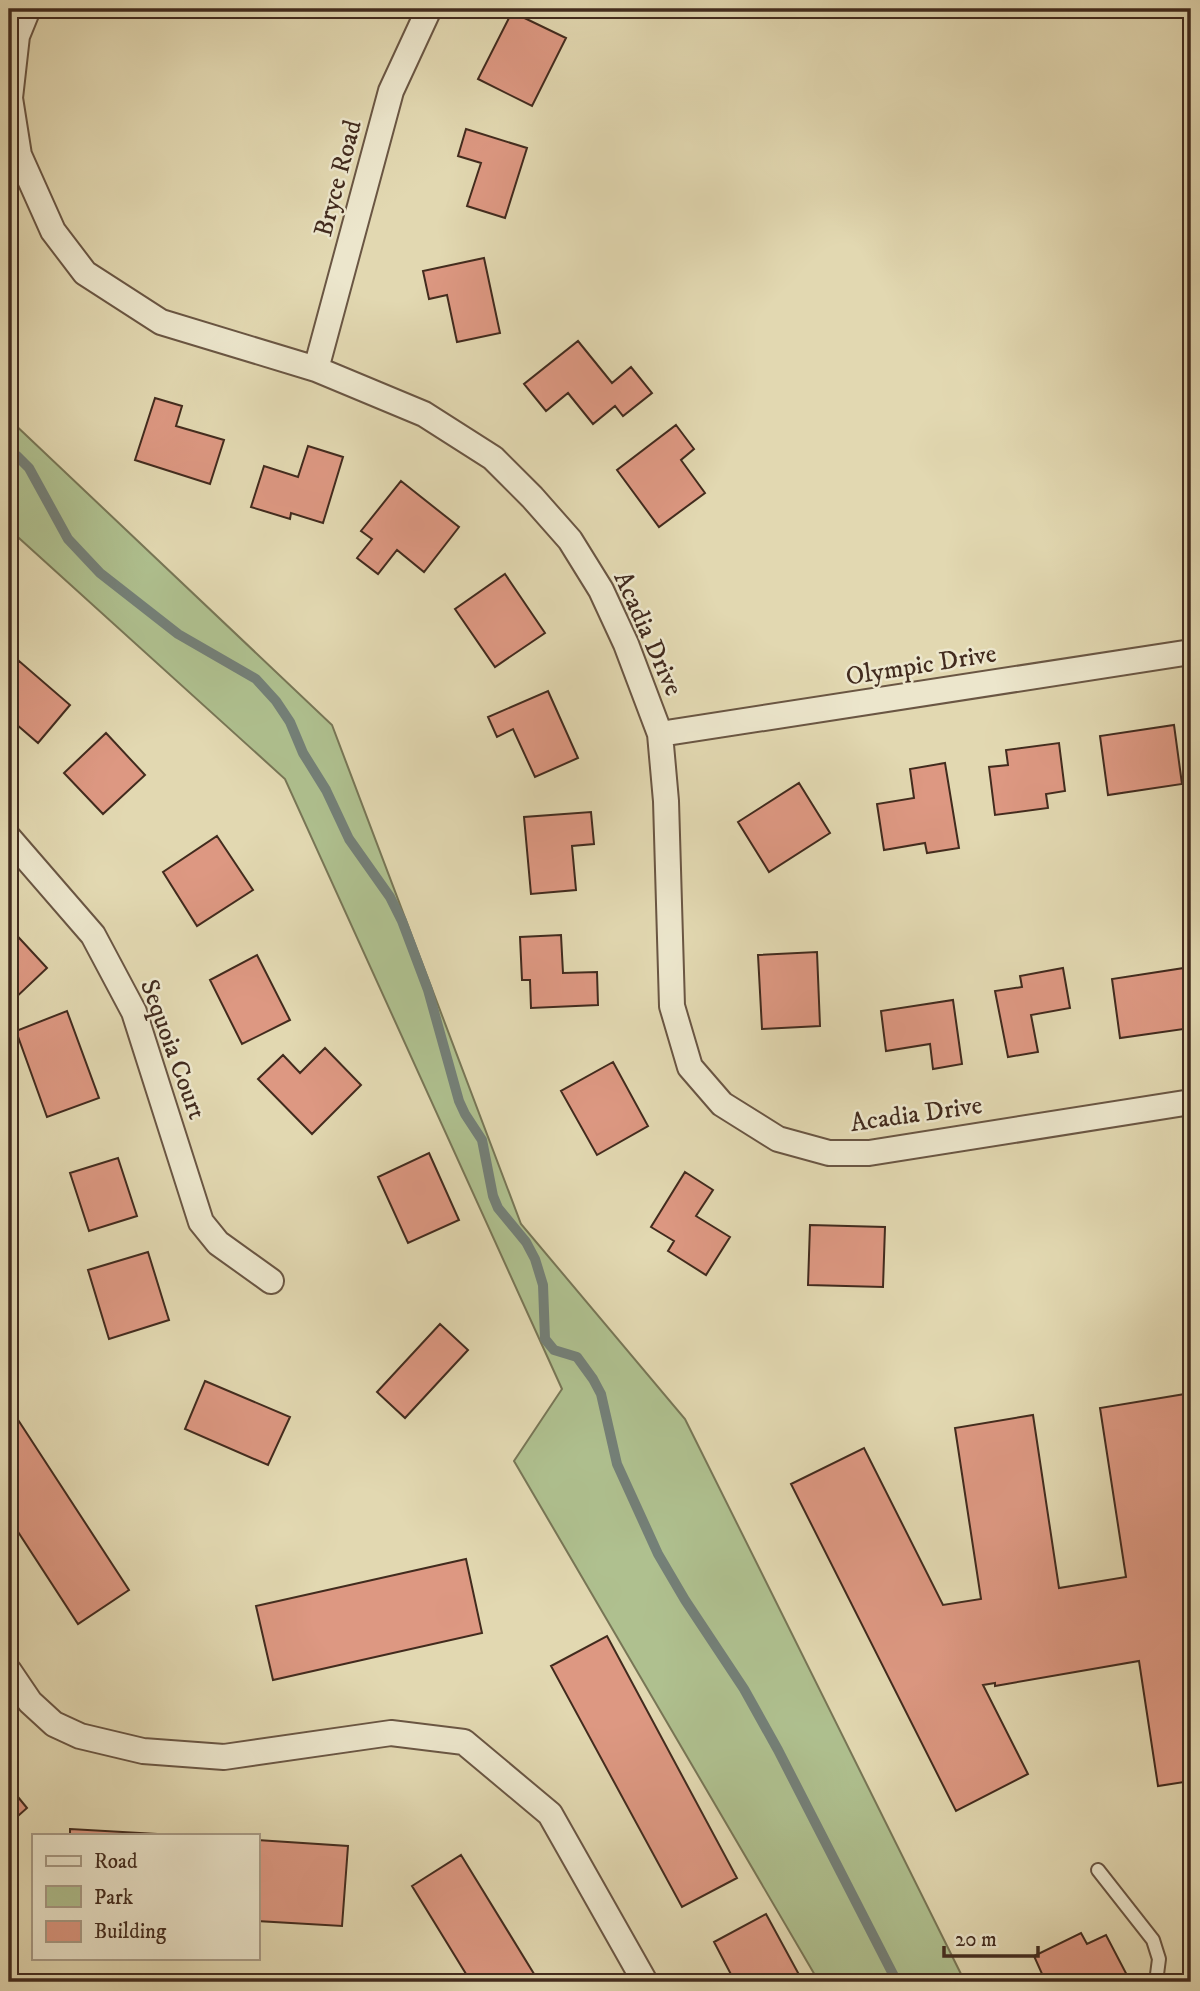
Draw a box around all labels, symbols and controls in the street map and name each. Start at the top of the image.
street label: Bryce Road [307,116,370,240]
street label: Acadia Drive [606,566,690,701]
street label: Olympic Drive [844,637,999,694]
street label: Sequoia Court [132,975,213,1124]
street label: Acadia Drive [848,1089,984,1140]
legend [32,1834,259,1960]
text: Road [94,1849,138,1875]
text: Park [94,1885,134,1911]
scale bar [944,1914,1039,1958]
text: Building [94,1919,167,1945]
text: 20 m [955,1927,997,1953]

